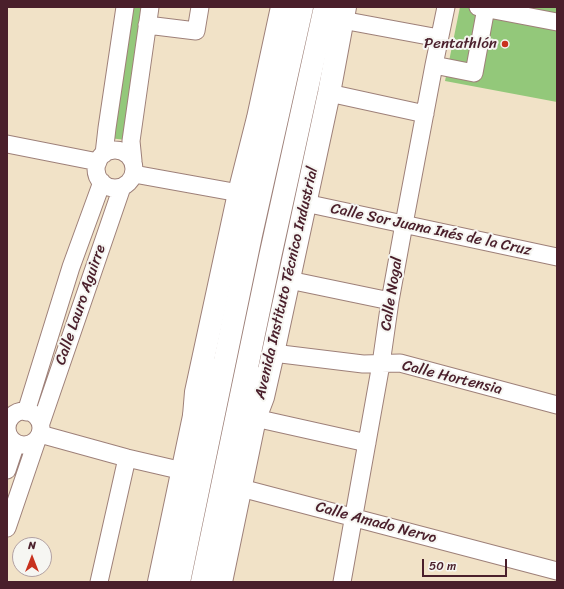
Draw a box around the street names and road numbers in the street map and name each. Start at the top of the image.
street label: Avenida Instituto Técnico Industrial [251,165,323,401]
street label: Calle Sor Juana Inés de la Cruz [329,200,533,260]
street label: Calle Lauro Aguirre [52,242,110,368]
street label: Calle Nogal [377,256,407,332]
street label: Calle Hortensia [400,357,504,399]
street label: Calle Amado Nervo [314,498,438,548]

